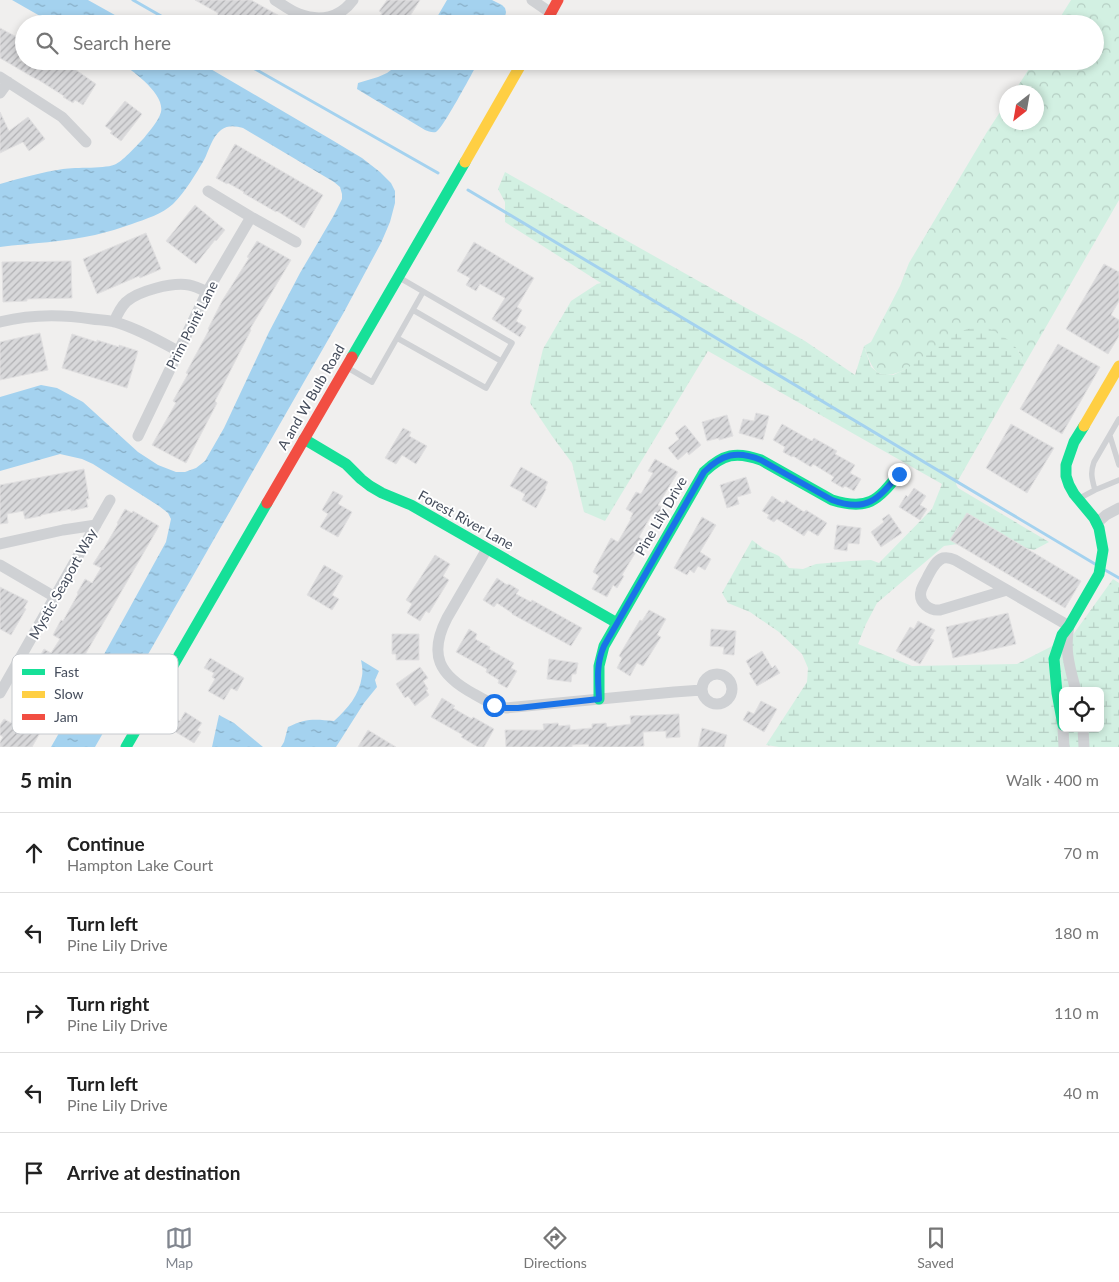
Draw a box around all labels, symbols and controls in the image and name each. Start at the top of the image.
search box [15,15,1104,70]
icon: search [33,29,61,57]
text: Search here [73,31,171,54]
north arrow [999,85,1044,130]
street label: Prim Point Lane [162,278,221,372]
street label: A and W Bulb Road [273,341,348,453]
route end [888,463,911,486]
street label: Pine Lily Drive [631,473,690,558]
street label: Forest River Lane [416,486,517,553]
street label: Mystic Seaport Way [25,525,100,642]
legend [12,654,178,734]
text: Fast [54,663,79,680]
text: Slow [54,685,84,702]
map controls [1059,687,1104,732]
button: locate [1059,687,1104,732]
route start [483,694,506,717]
text: Jam [54,708,78,725]
text: 5 min [20,767,72,792]
text: Walk · 400 m [1006,770,1099,789]
text: Continue [67,832,145,855]
icon: ahead [20,839,48,867]
text: 70 m [1063,843,1099,862]
text: Hampton Lake Court [67,855,213,874]
text: Turn left [67,912,138,935]
icon: left [20,919,48,947]
text: 180 m [1054,923,1099,942]
text: Pine Lily Drive [67,935,168,954]
text: Turn right [67,992,149,1015]
icon: right [20,999,48,1027]
text: 110 m [1054,1003,1099,1022]
text: Pine Lily Drive [67,1015,168,1034]
text: Turn left [67,1072,138,1095]
icon: left [20,1079,48,1107]
text: 40 m [1063,1083,1099,1102]
text: Pine Lily Drive [67,1095,168,1114]
icon: arrive [20,1159,48,1187]
text: Arrive at destination [67,1161,240,1184]
tab: Map [165,1224,193,1271]
tab: Directions [524,1224,587,1271]
tab: Saved [917,1224,954,1271]

